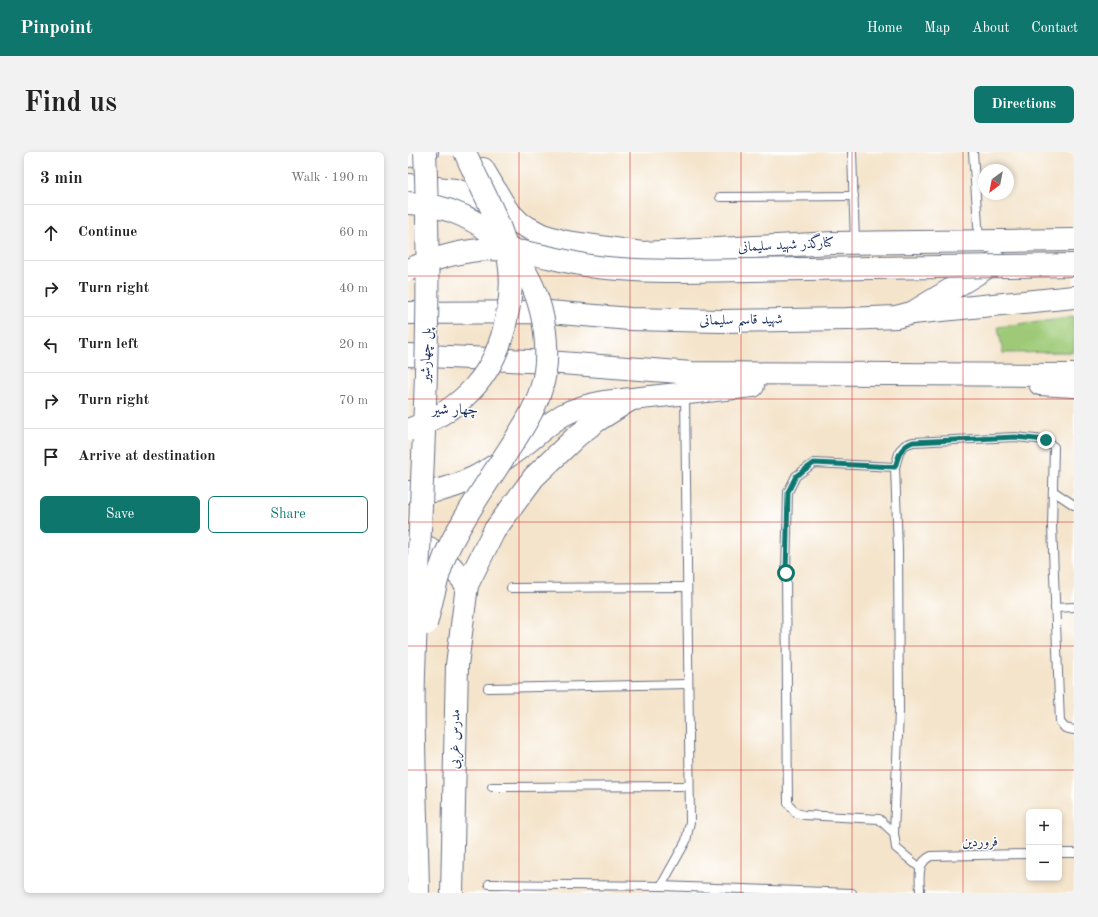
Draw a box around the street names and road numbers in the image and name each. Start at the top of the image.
street label: کنارگذر شهید سلیمانی [737,231,835,257]
street label: شهید قاسم سلیمانی [699,312,783,334]
street label: پل چهارشیر [418,326,436,384]
street label: مدرس غربی [447,709,465,769]
street label: فروردین [962,835,998,850]

